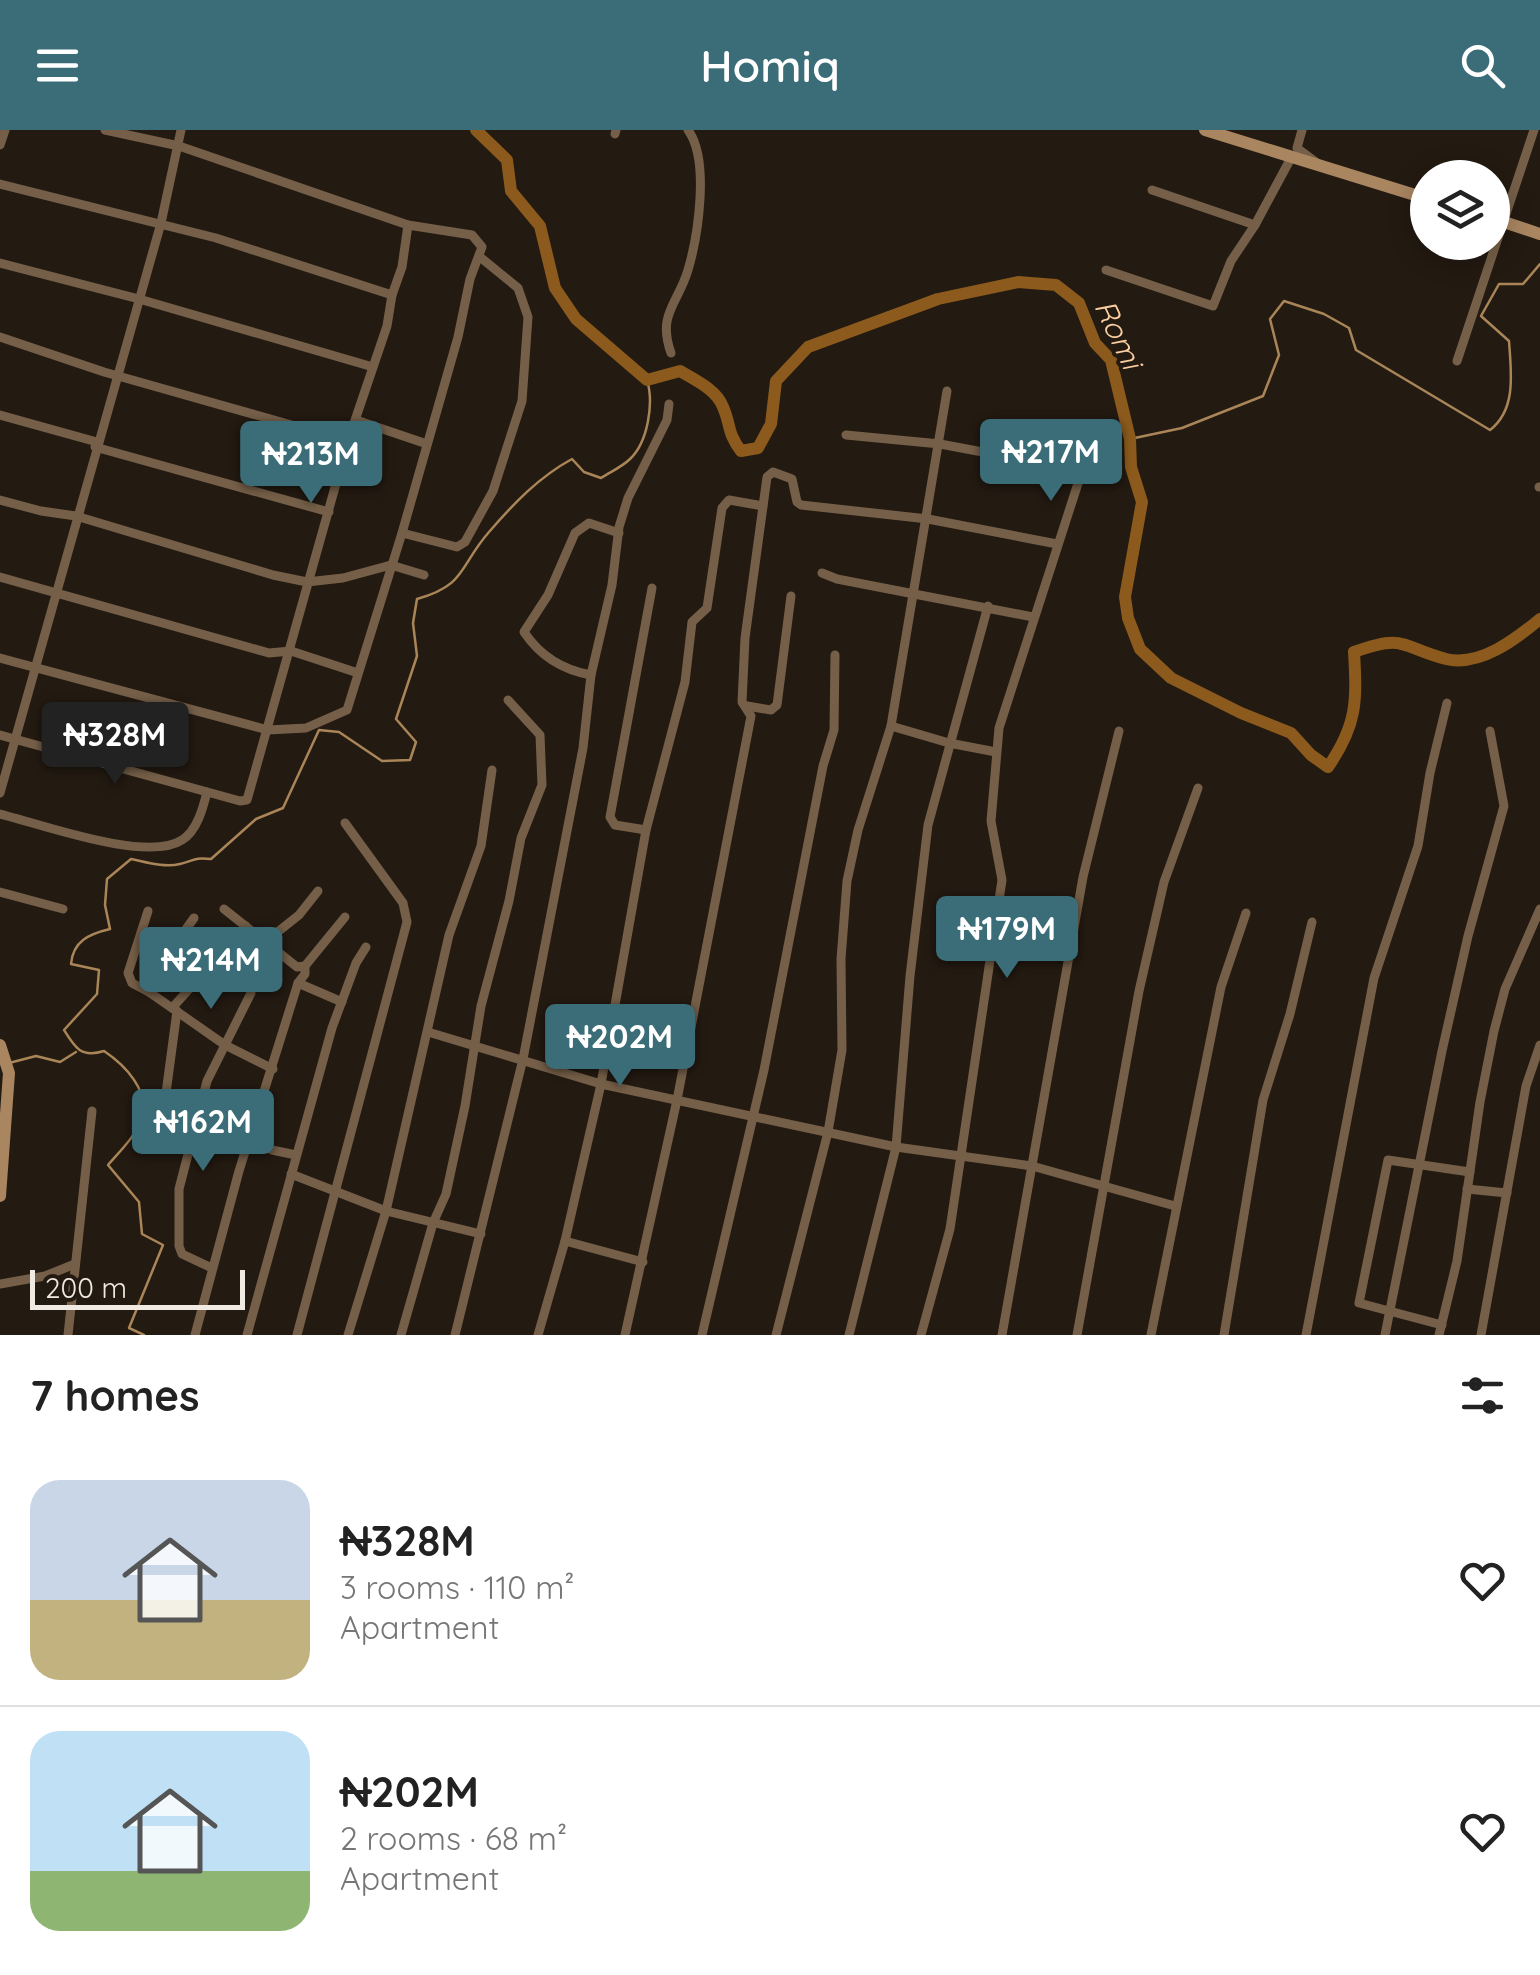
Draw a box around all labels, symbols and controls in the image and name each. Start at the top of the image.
text: Homiq [700,37,840,93]
icon: menu [30,38,85,93]
icon: search [1455,38,1510,93]
map controls [1410,160,1510,260]
button: layers [1410,160,1510,260]
water label: Romi [1087,293,1153,378]
pin: ₦217M [981,419,1121,504]
pin: ₦213M [241,421,381,506]
text: ₦217M [1002,431,1100,471]
text: ₦213M [262,433,360,473]
pin: ₦328M [45,702,185,787]
text: ₦328M [64,714,166,754]
pin: ₦179M [937,896,1077,981]
text: ₦179M [958,908,1056,948]
pin: ₦214M [141,927,281,1012]
text: ₦214M [161,939,261,979]
pin: ₦202M [550,1004,690,1089]
text: ₦202M [567,1016,673,1056]
pin: ₦162M [133,1089,273,1174]
text: ₦162M [154,1101,252,1141]
scale bar [30,1265,245,1310]
text: 200 m [45,1270,127,1305]
icon: filters [1455,1368,1510,1423]
text: 7 homes [30,1369,199,1422]
text: ₦328M [340,1514,475,1567]
icon: home [110,1520,230,1640]
icon: heart [1455,1553,1510,1608]
text: 3 rooms · 110 m² [340,1567,574,1607]
text: Apartment [340,1607,499,1647]
text: ₦202M [340,1765,479,1818]
icon: home [110,1771,230,1891]
icon: heart [1455,1804,1510,1859]
text: 2 rooms · 68 m² [340,1818,567,1858]
text: Apartment [340,1858,499,1898]

